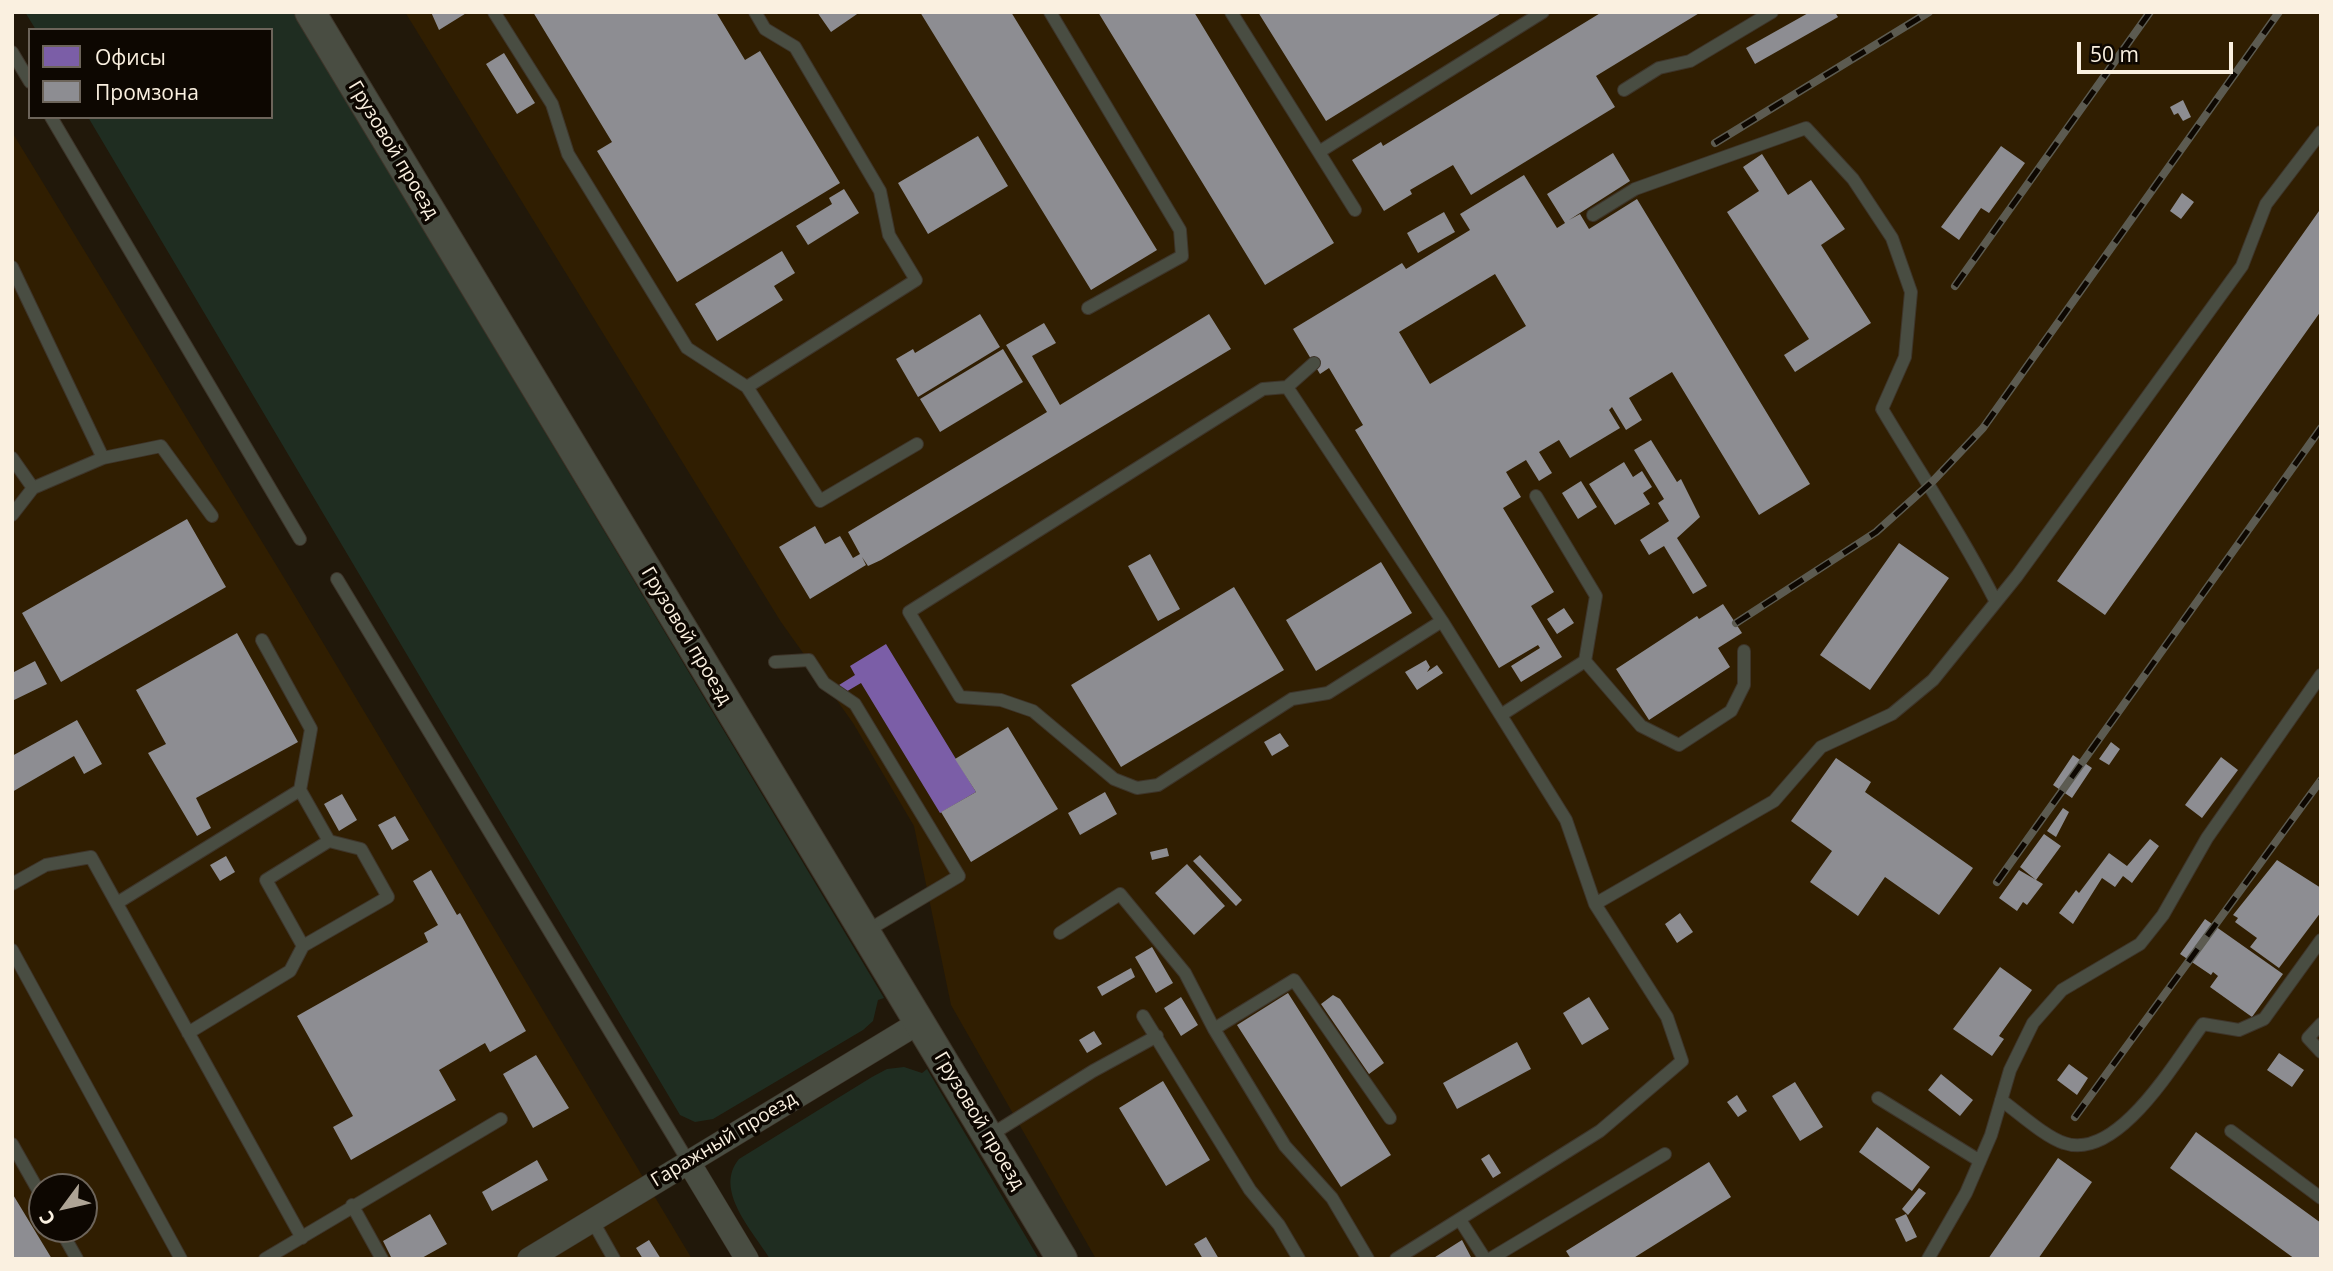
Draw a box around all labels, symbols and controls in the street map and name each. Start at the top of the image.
legend [28,28,273,119]
scale bar [2081,28,2237,72]
text: 50 m [2090,40,2139,68]
text: Офисы [95,43,166,71]
street label: Грузовой проезд [343,77,443,223]
text: Промзона [95,78,199,106]
street label: Грузовой проезд [636,563,736,709]
street label: Грузовой проезд [929,1048,1029,1194]
street label: Гаражный проезд [647,1088,801,1192]
north arrow [28,1173,98,1243]
text: С [33,1206,61,1231]

